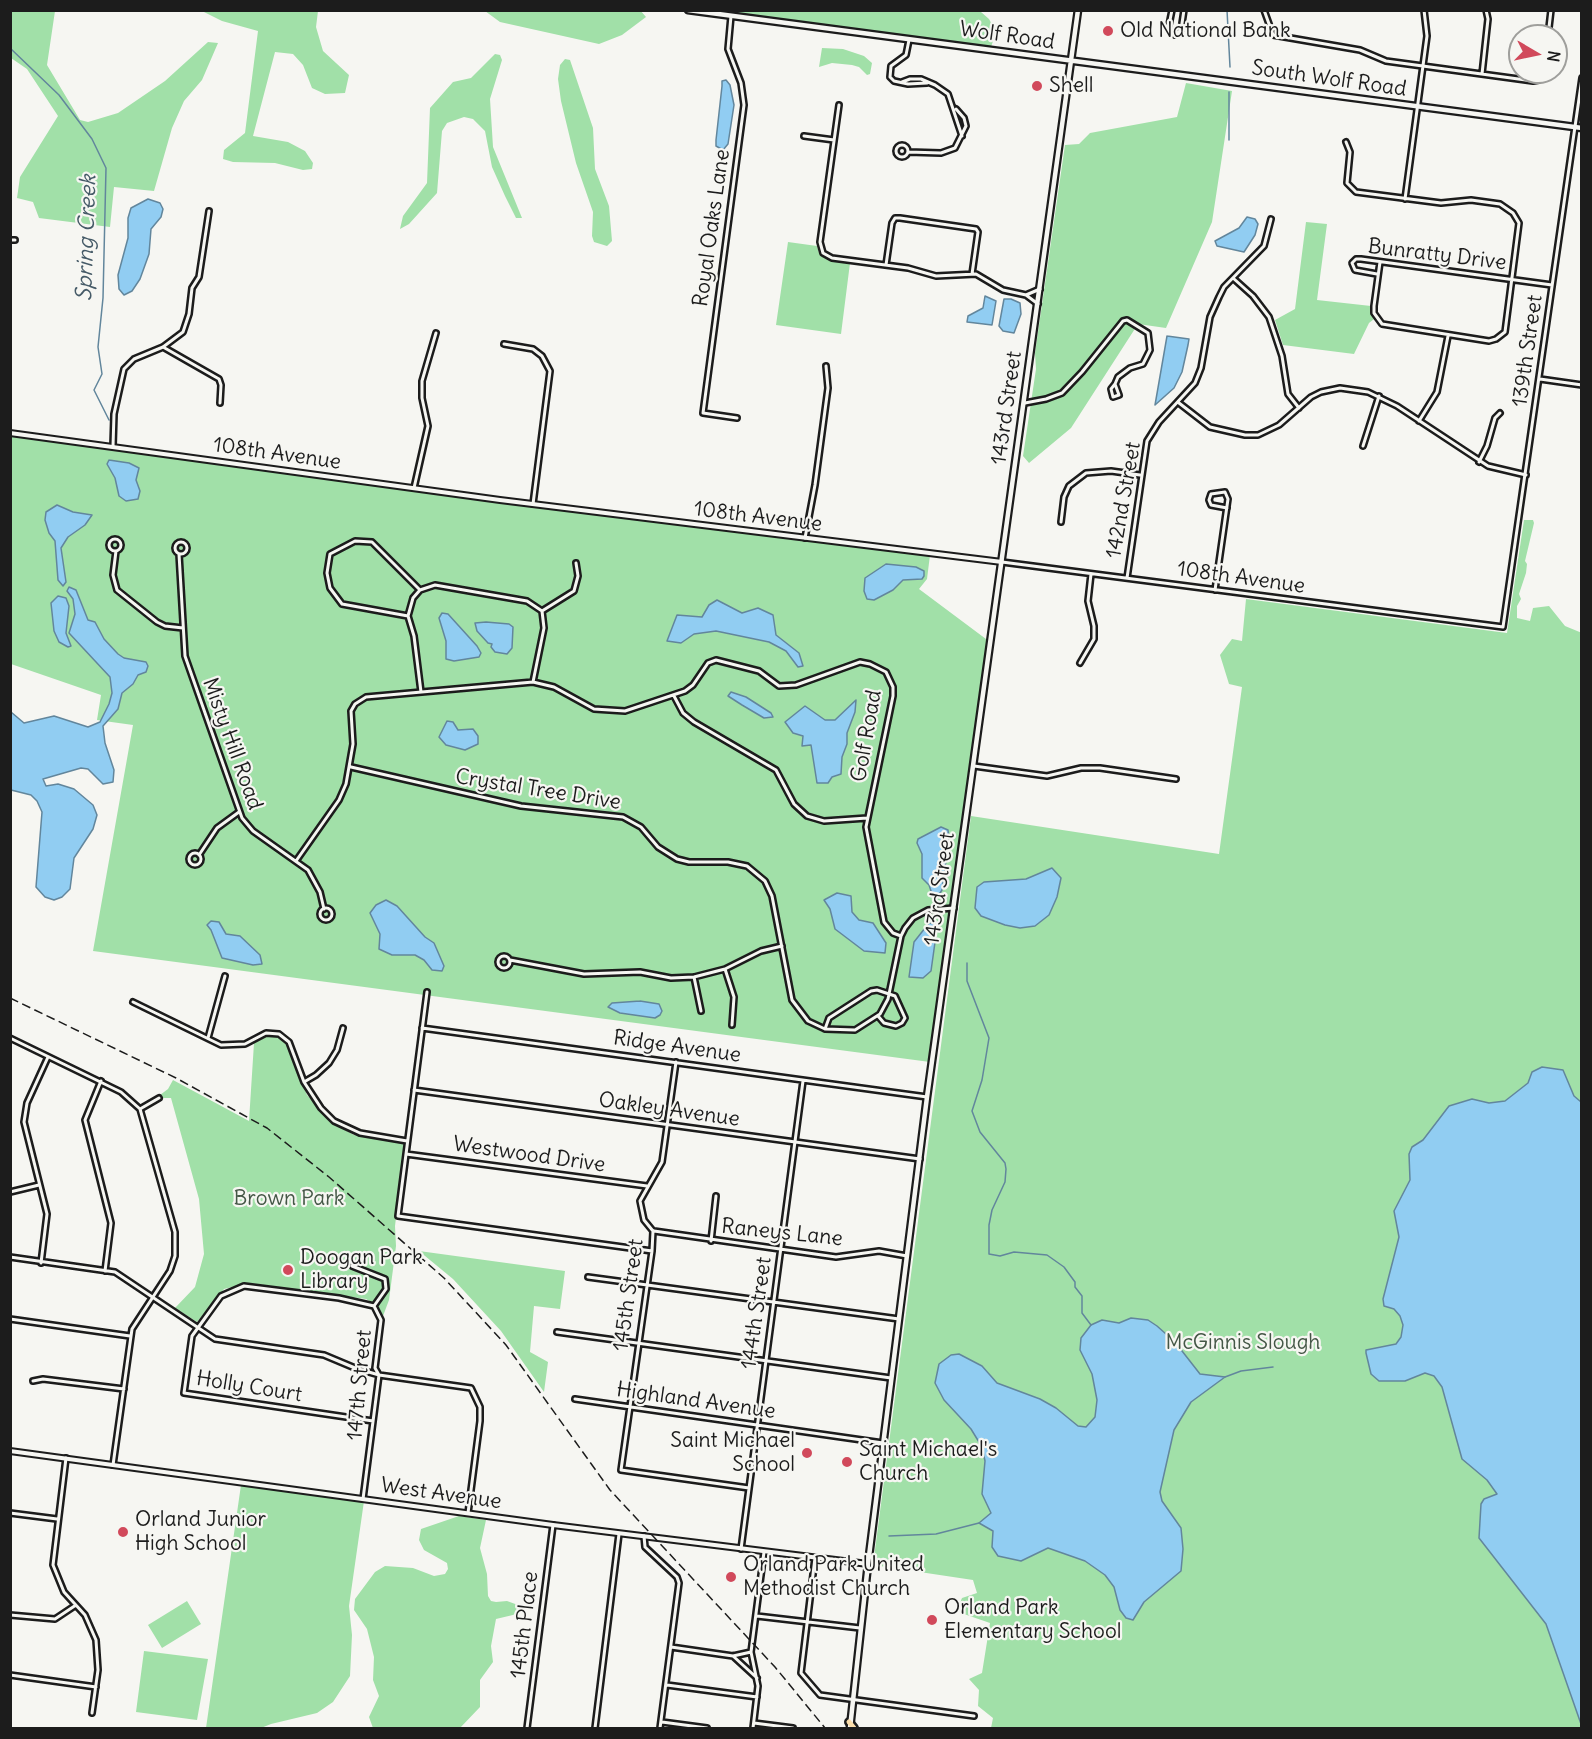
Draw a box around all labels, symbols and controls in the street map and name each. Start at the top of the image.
street label: Wolf Road [958,17,1056,55]
place label: Old National Bank [1120,18,1291,44]
marker: Old National Bank [1101,24,1115,38]
north arrow [1508,24,1568,84]
text: N [1543,49,1565,64]
street label: South Wolf Road [1250,56,1408,102]
place label: Shell [1049,73,1094,99]
marker: Shell [1030,79,1044,93]
street label: Royal Oaks Lane [688,148,736,308]
water label: Spring Creek [72,174,102,302]
street label: Bunratty Drive [1366,234,1508,276]
street label: 139th Street [1508,294,1548,408]
street label: 143rd Street [987,350,1027,466]
street label: 108th Avenue [211,433,343,475]
street label: 142nd Street [1101,440,1147,560]
street label: 108th Avenue [693,497,823,537]
street label: 108th Avenue [1175,557,1307,599]
street label: Misty Hill Road [196,675,268,813]
street label: Golf Road [847,688,887,784]
street label: Crystal Tree Drive [453,764,623,816]
street label: 143rd Street [920,831,960,947]
street label: Ridge Avenue [611,1026,743,1068]
street label: Oakley Avenue [597,1088,741,1132]
street label: Westwood Drive [451,1132,607,1178]
park label: Brown Park [234,1186,344,1212]
street label: Raneys Lane [720,1214,844,1252]
street label: 145th Street [609,1237,649,1353]
place label: Doogan Park Library [300,1245,423,1295]
street label: 144th Street [737,1255,777,1371]
marker: Doogan Park Library [281,1263,295,1277]
street label: 147th Street [343,1329,377,1441]
park label: McGinnis Slough [1166,1330,1320,1356]
street label: Holly Court [194,1366,304,1408]
street label: Highland Avenue [615,1377,777,1425]
place label: Saint Michael School [670,1428,795,1478]
place label: Saint Michael's Church [859,1437,997,1487]
marker: Saint Michael School [800,1446,814,1460]
marker: Saint Michael's Church [840,1455,854,1469]
street label: West Avenue [379,1473,503,1515]
place label: Orland Junior High School [135,1507,266,1557]
marker: Orland Junior High School [116,1525,130,1539]
place label: Orland Park United Methodist Church [743,1552,924,1602]
street label: 145th Place [506,1570,544,1680]
marker: Orland Park United Methodist Church [724,1570,738,1584]
place label: Orland Park Elementary School [944,1595,1121,1645]
marker: Orland Park Elementary School [925,1613,939,1627]

